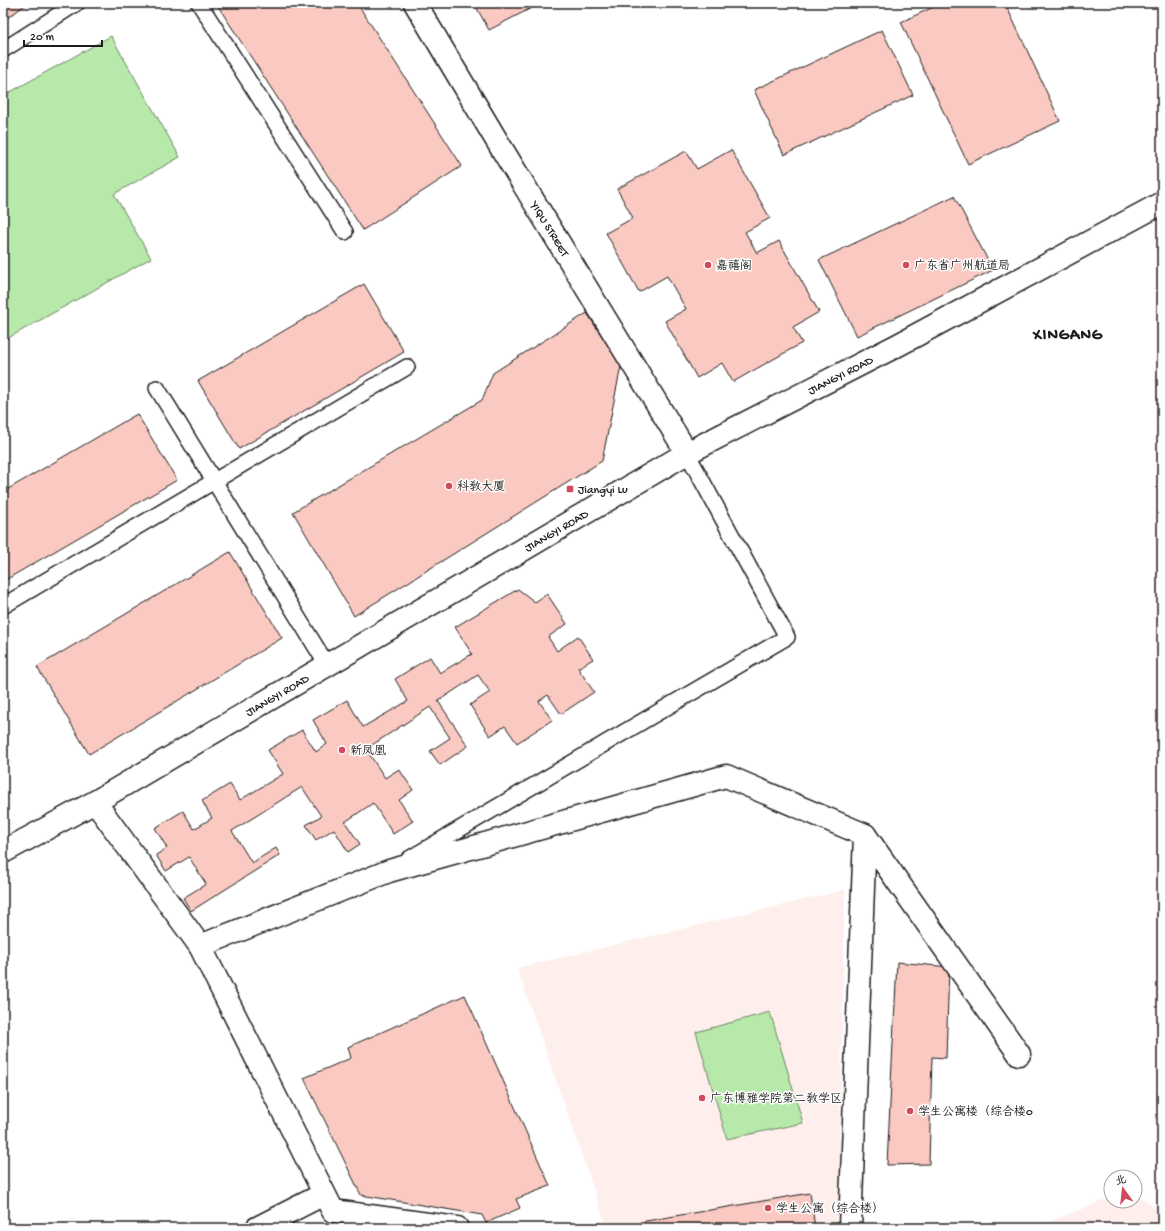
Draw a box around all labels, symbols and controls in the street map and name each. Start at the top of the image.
scale bar [24,22,102,48]
text: 20 m [30,31,55,45]
street label: YIQU STREET [526,198,572,261]
place label: 嘉禧阁 [716,259,752,274]
place label: 广东省广州航道局 [914,259,1010,274]
marker: 嘉禧阁 [703,260,713,270]
marker: 广东省广州航道局 [901,260,911,270]
district label: XINGANG [1032,327,1103,346]
street label: JIANGYI ROAD [806,354,876,399]
place label: 科教大厦 [457,480,505,495]
marker: 科教大厦 [444,481,454,491]
marker: Jiangyi Lu [565,484,575,494]
place label: Jiangyi Lu [578,484,628,498]
street label: JIANGYI ROAD [523,508,592,556]
street label: JIANGYI ROAD [244,672,313,721]
place label: 新凤凰 [350,744,386,759]
marker: 新凤凰 [337,745,347,755]
place label: 广东博雅学院第二教学区 [710,1091,842,1107]
marker: 广东博雅学院第二教学区 [697,1093,707,1103]
place label: 学生公寓楼（综合楼0 [918,1105,1033,1120]
marker: 学生公寓楼（综合楼0 [905,1106,915,1116]
north arrow [1103,1169,1143,1209]
text: 北 [1114,1174,1128,1188]
place label: 学生公寓（综合楼） [776,1202,884,1217]
marker: 学生公寓（综合楼） [763,1203,773,1213]

